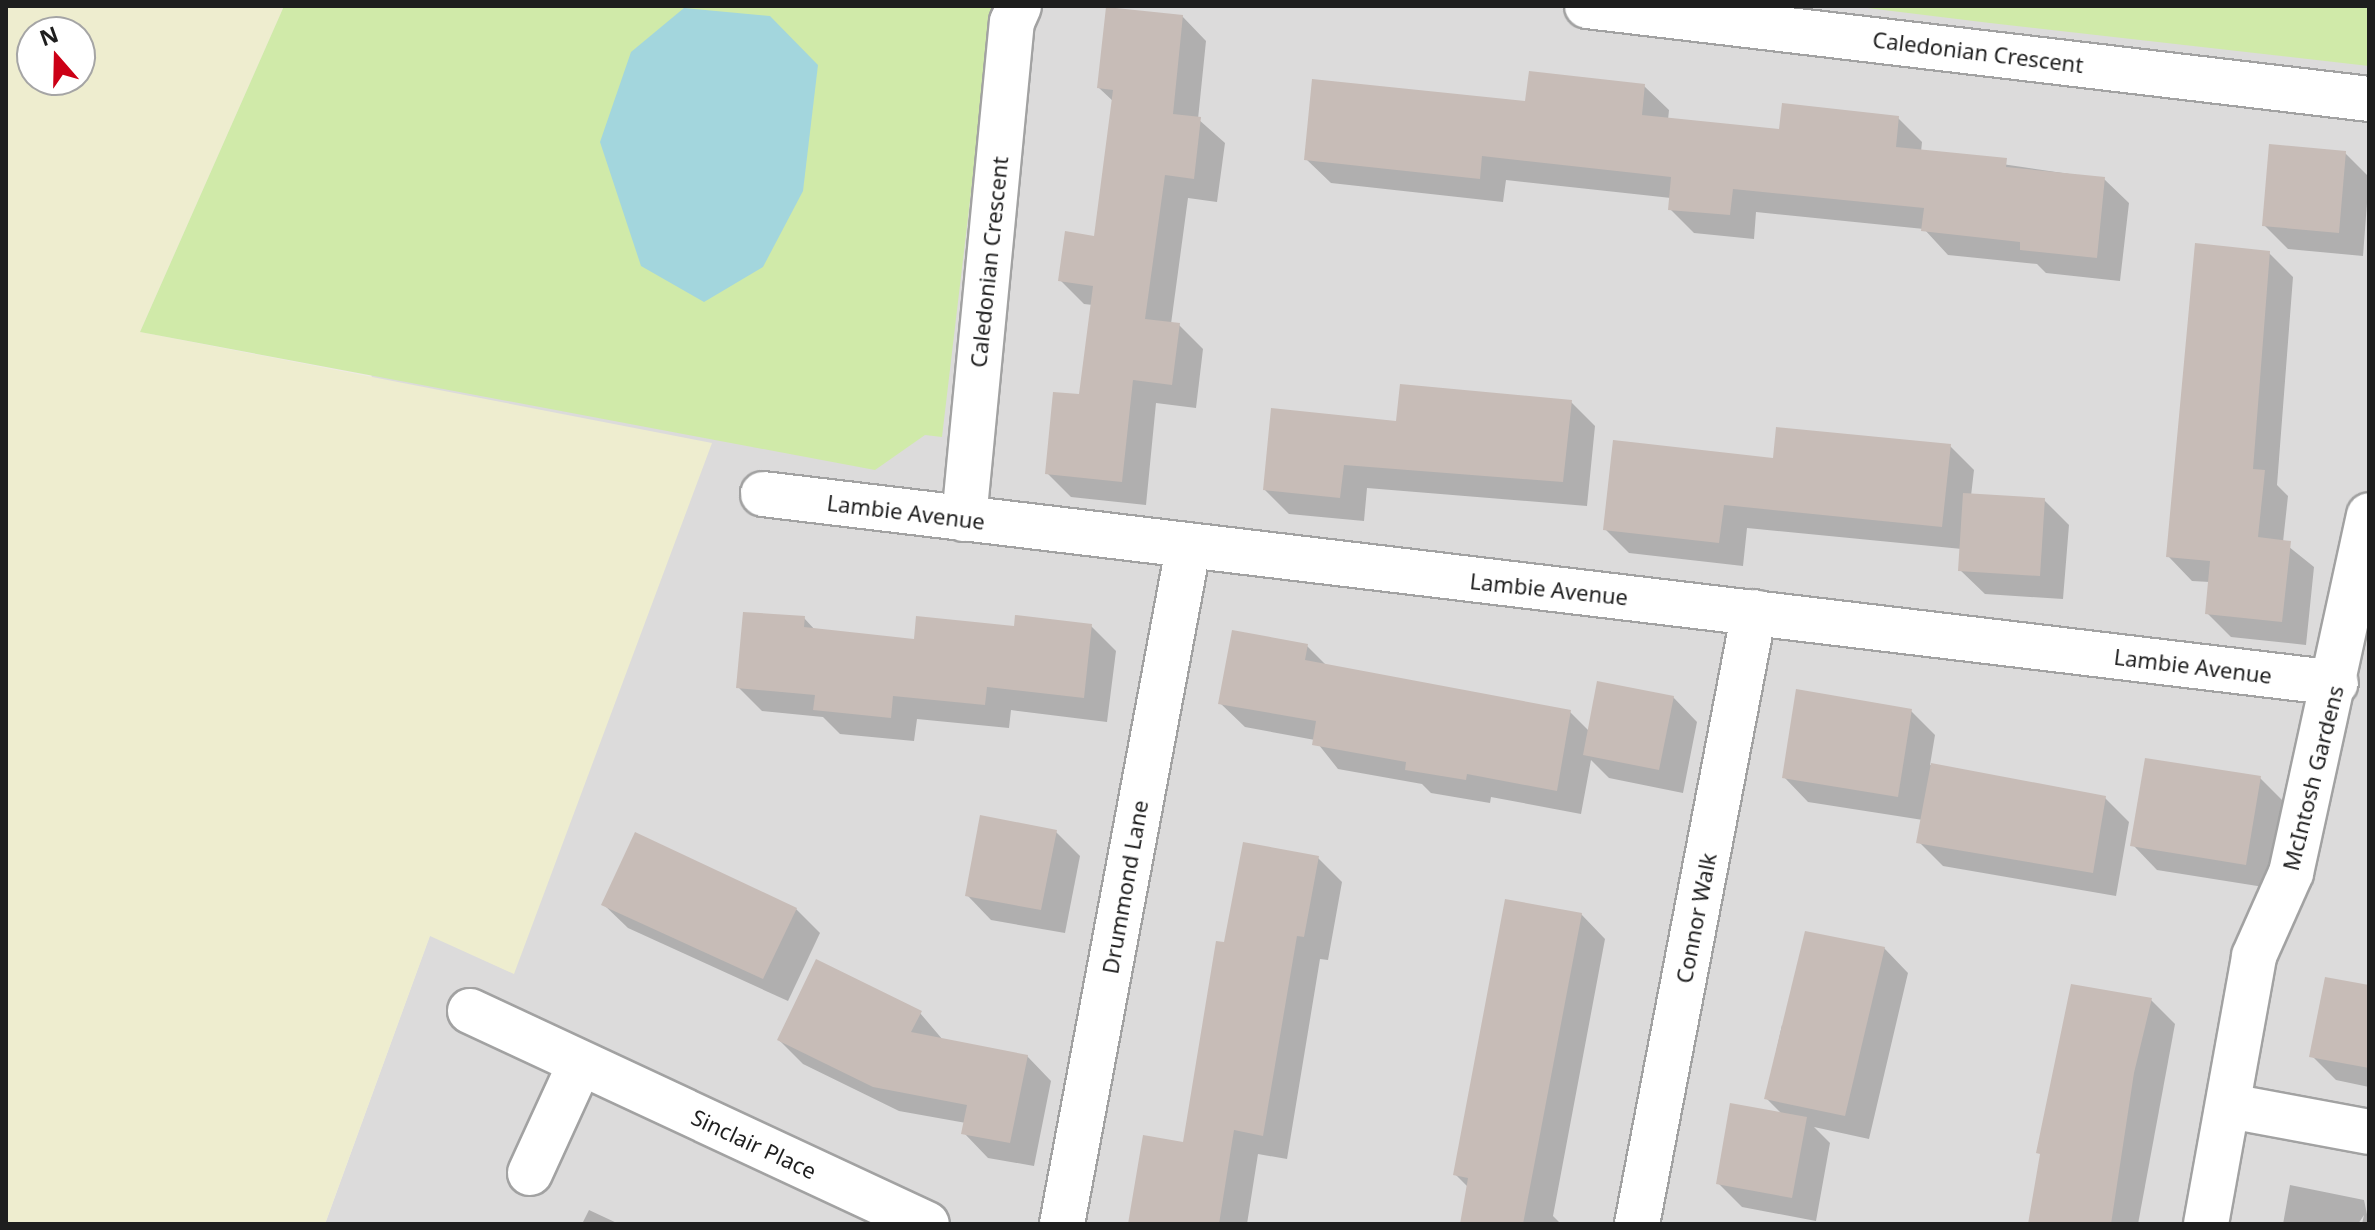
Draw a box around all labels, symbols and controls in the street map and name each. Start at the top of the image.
north arrow [16,16,96,96]
text: N [35,18,62,52]
street label: Caledonian Crescent [1871,26,2085,78]
street label: Caledonian Crescent [965,155,1013,369]
street label: Lambie Avenue [825,489,987,535]
street label: Lambie Avenue [1469,568,1629,610]
street label: Lambie Avenue [2112,643,2274,689]
street label: McIntosh Gardens [2277,683,2349,873]
street label: Drummond Lane [1097,798,1153,976]
street label: Connor Walk [1670,851,1722,985]
street label: Sinclair Place [687,1104,821,1184]

